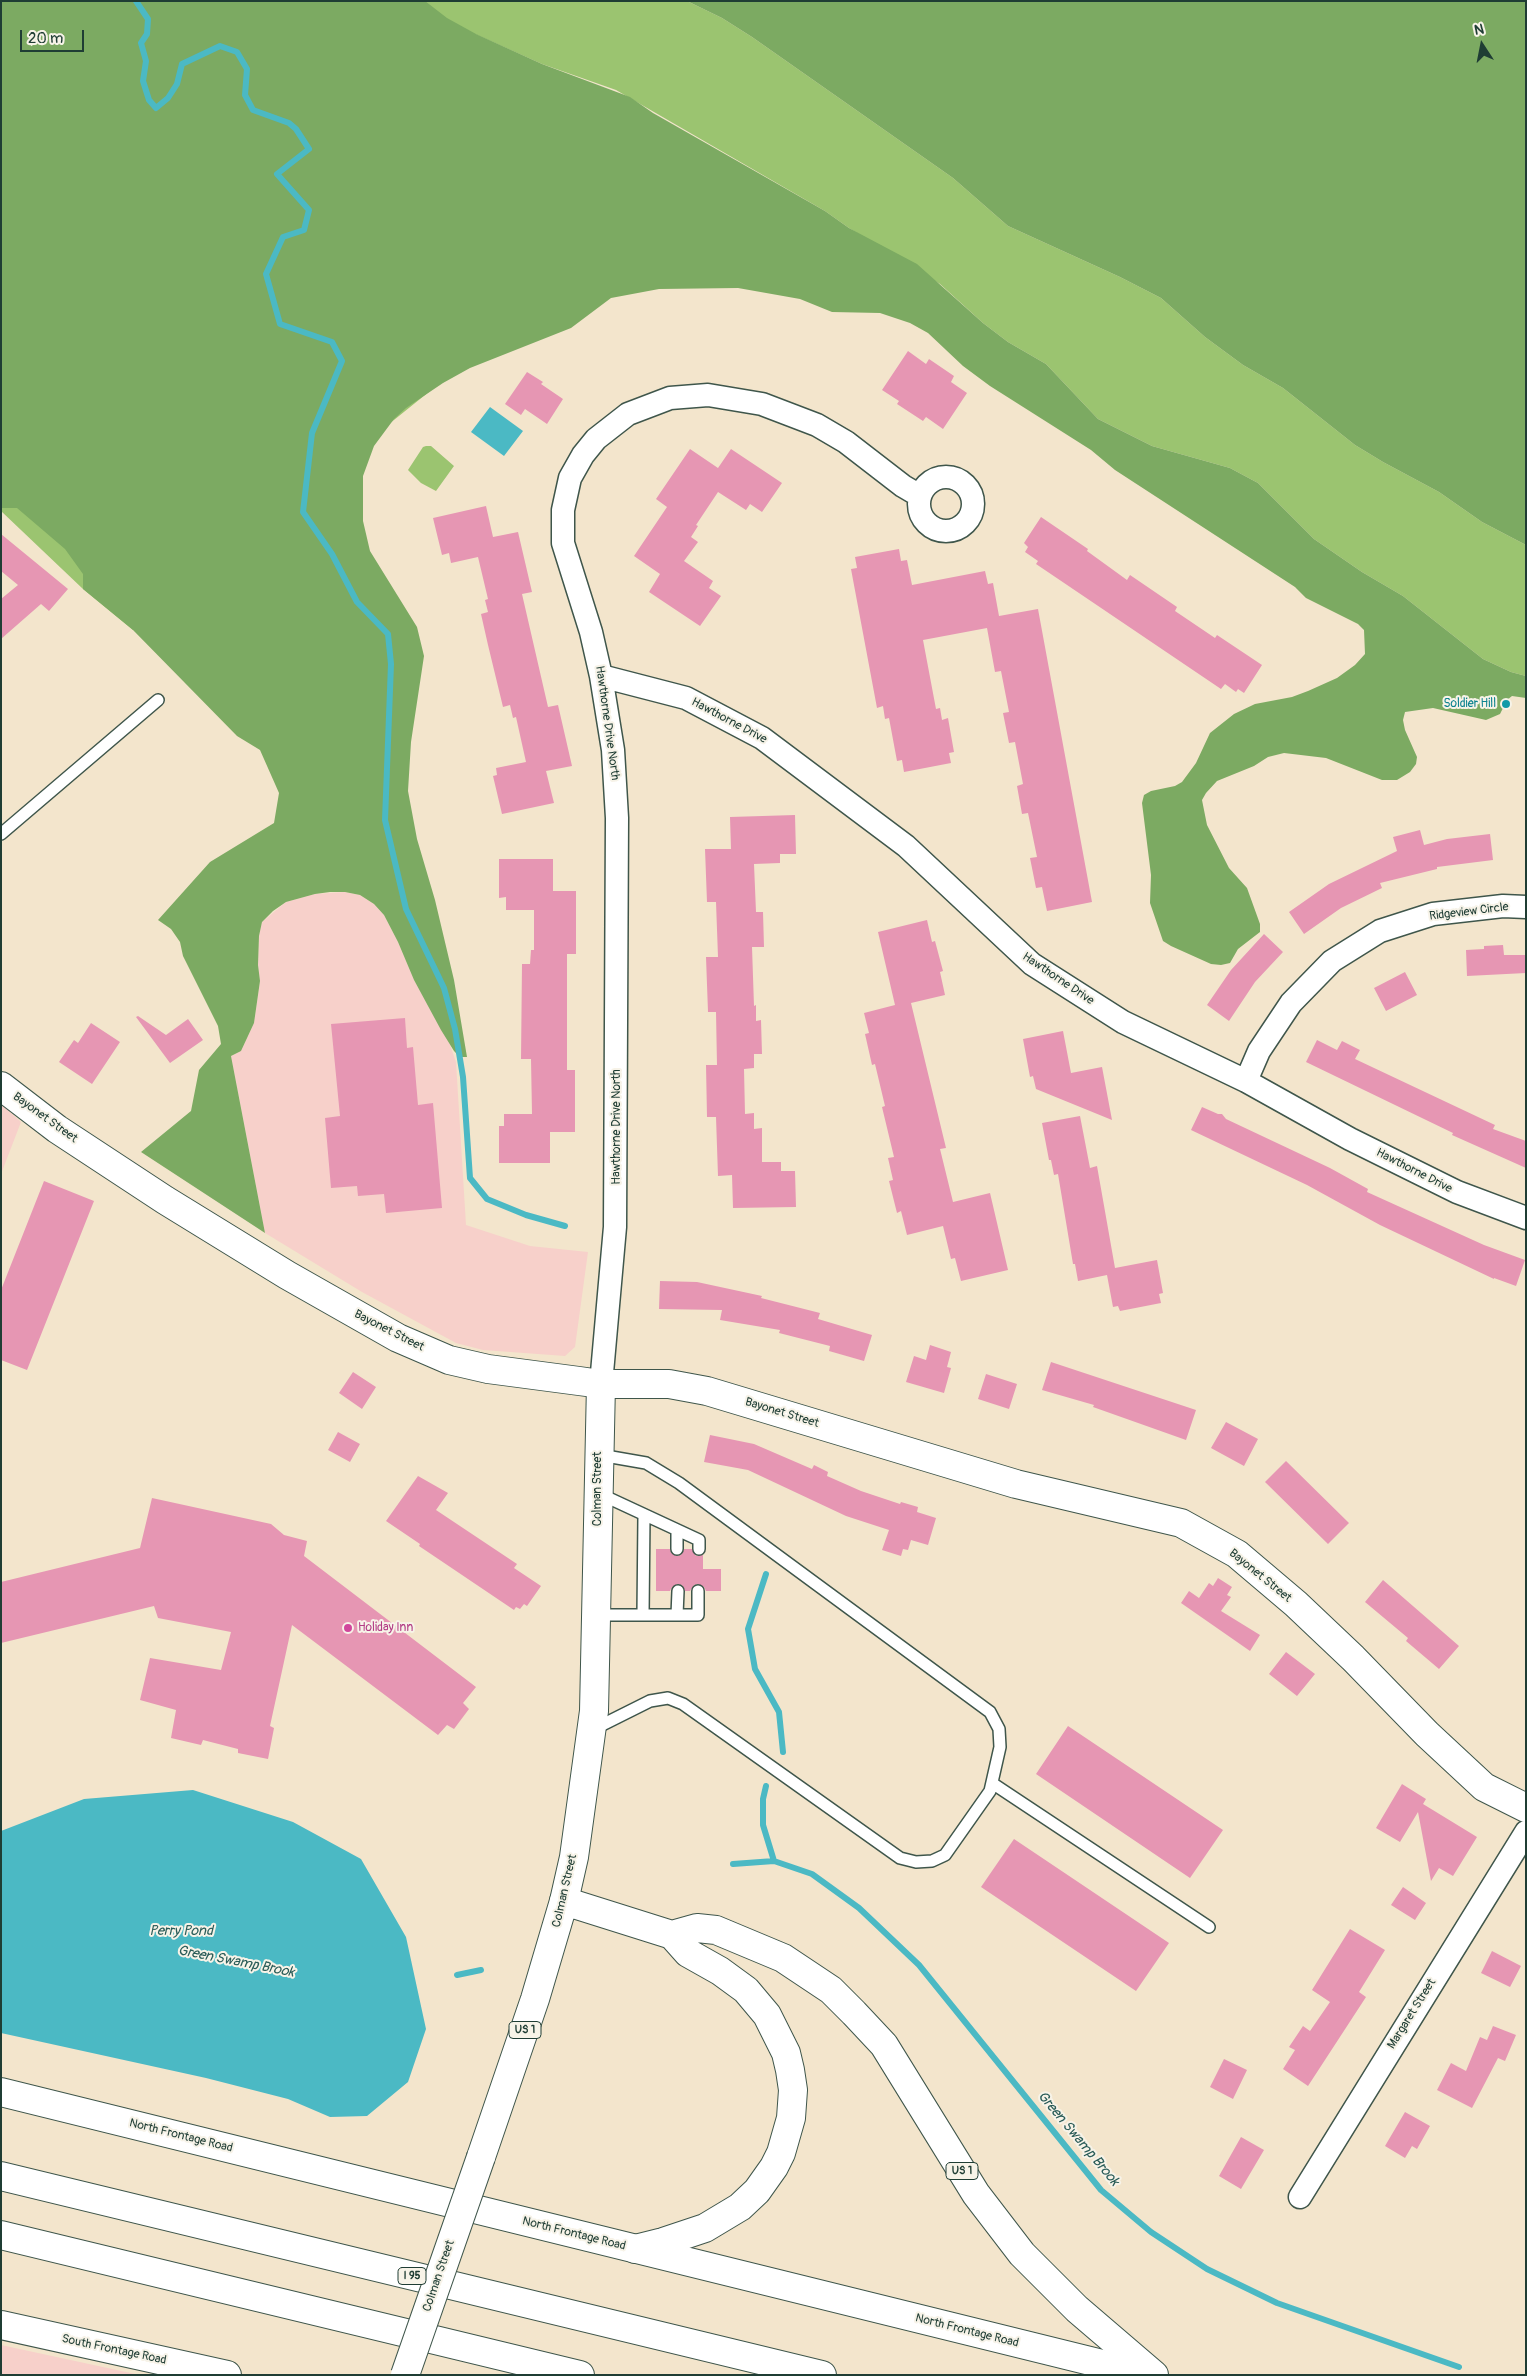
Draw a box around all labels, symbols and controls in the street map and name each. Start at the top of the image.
scale bar [22,20,86,52]
north arrow [1457,20,1507,70]
text: N [1473,21,1485,39]
text: 20 m [28,29,63,48]
street label: Hawthorne Drive North [592,665,622,781]
street label: Hawthorne Drive [689,695,769,747]
place label: Soldier Hill [1443,697,1496,711]
marker: Soldier Hill [1500,698,1512,710]
street label: Ridgeview Circle [1429,900,1509,924]
street label: Hawthorne Drive [1019,950,1097,1008]
street label: Hawthorne Drive North [610,1069,624,1185]
street label: Bayonet Street [10,1090,80,1146]
street label: Hawthorne Drive [1374,1146,1454,1196]
street label: Bayonet Street [352,1307,426,1355]
street label: Bayonet Street [743,1395,821,1431]
street label: Colman Street [591,1452,605,1526]
street label: Bayonet Street [1226,1546,1294,1606]
place label: Holiday Inn [358,1621,413,1635]
marker: Holiday Inn [342,1622,354,1634]
street label: Colman Street [550,1853,580,1929]
water label: Perry Pond [149,1923,213,1939]
water label: Green Swamp Brook [176,1942,296,1982]
street label: Margaret Street [1385,1976,1439,2052]
road number: US 1 [509,2022,541,2038]
water label: Green Swamp Brook [1034,2088,1122,2190]
street label: North Frontage Road [128,2116,234,2156]
road number: US 1 [946,2162,978,2180]
street label: North Frontage Road [521,2214,627,2254]
street label: Colman Street [420,2238,458,2314]
road number: I 95 [398,2268,426,2284]
street label: North Frontage Road [914,2311,1020,2351]
street label: South Frontage Road [60,2332,168,2368]

